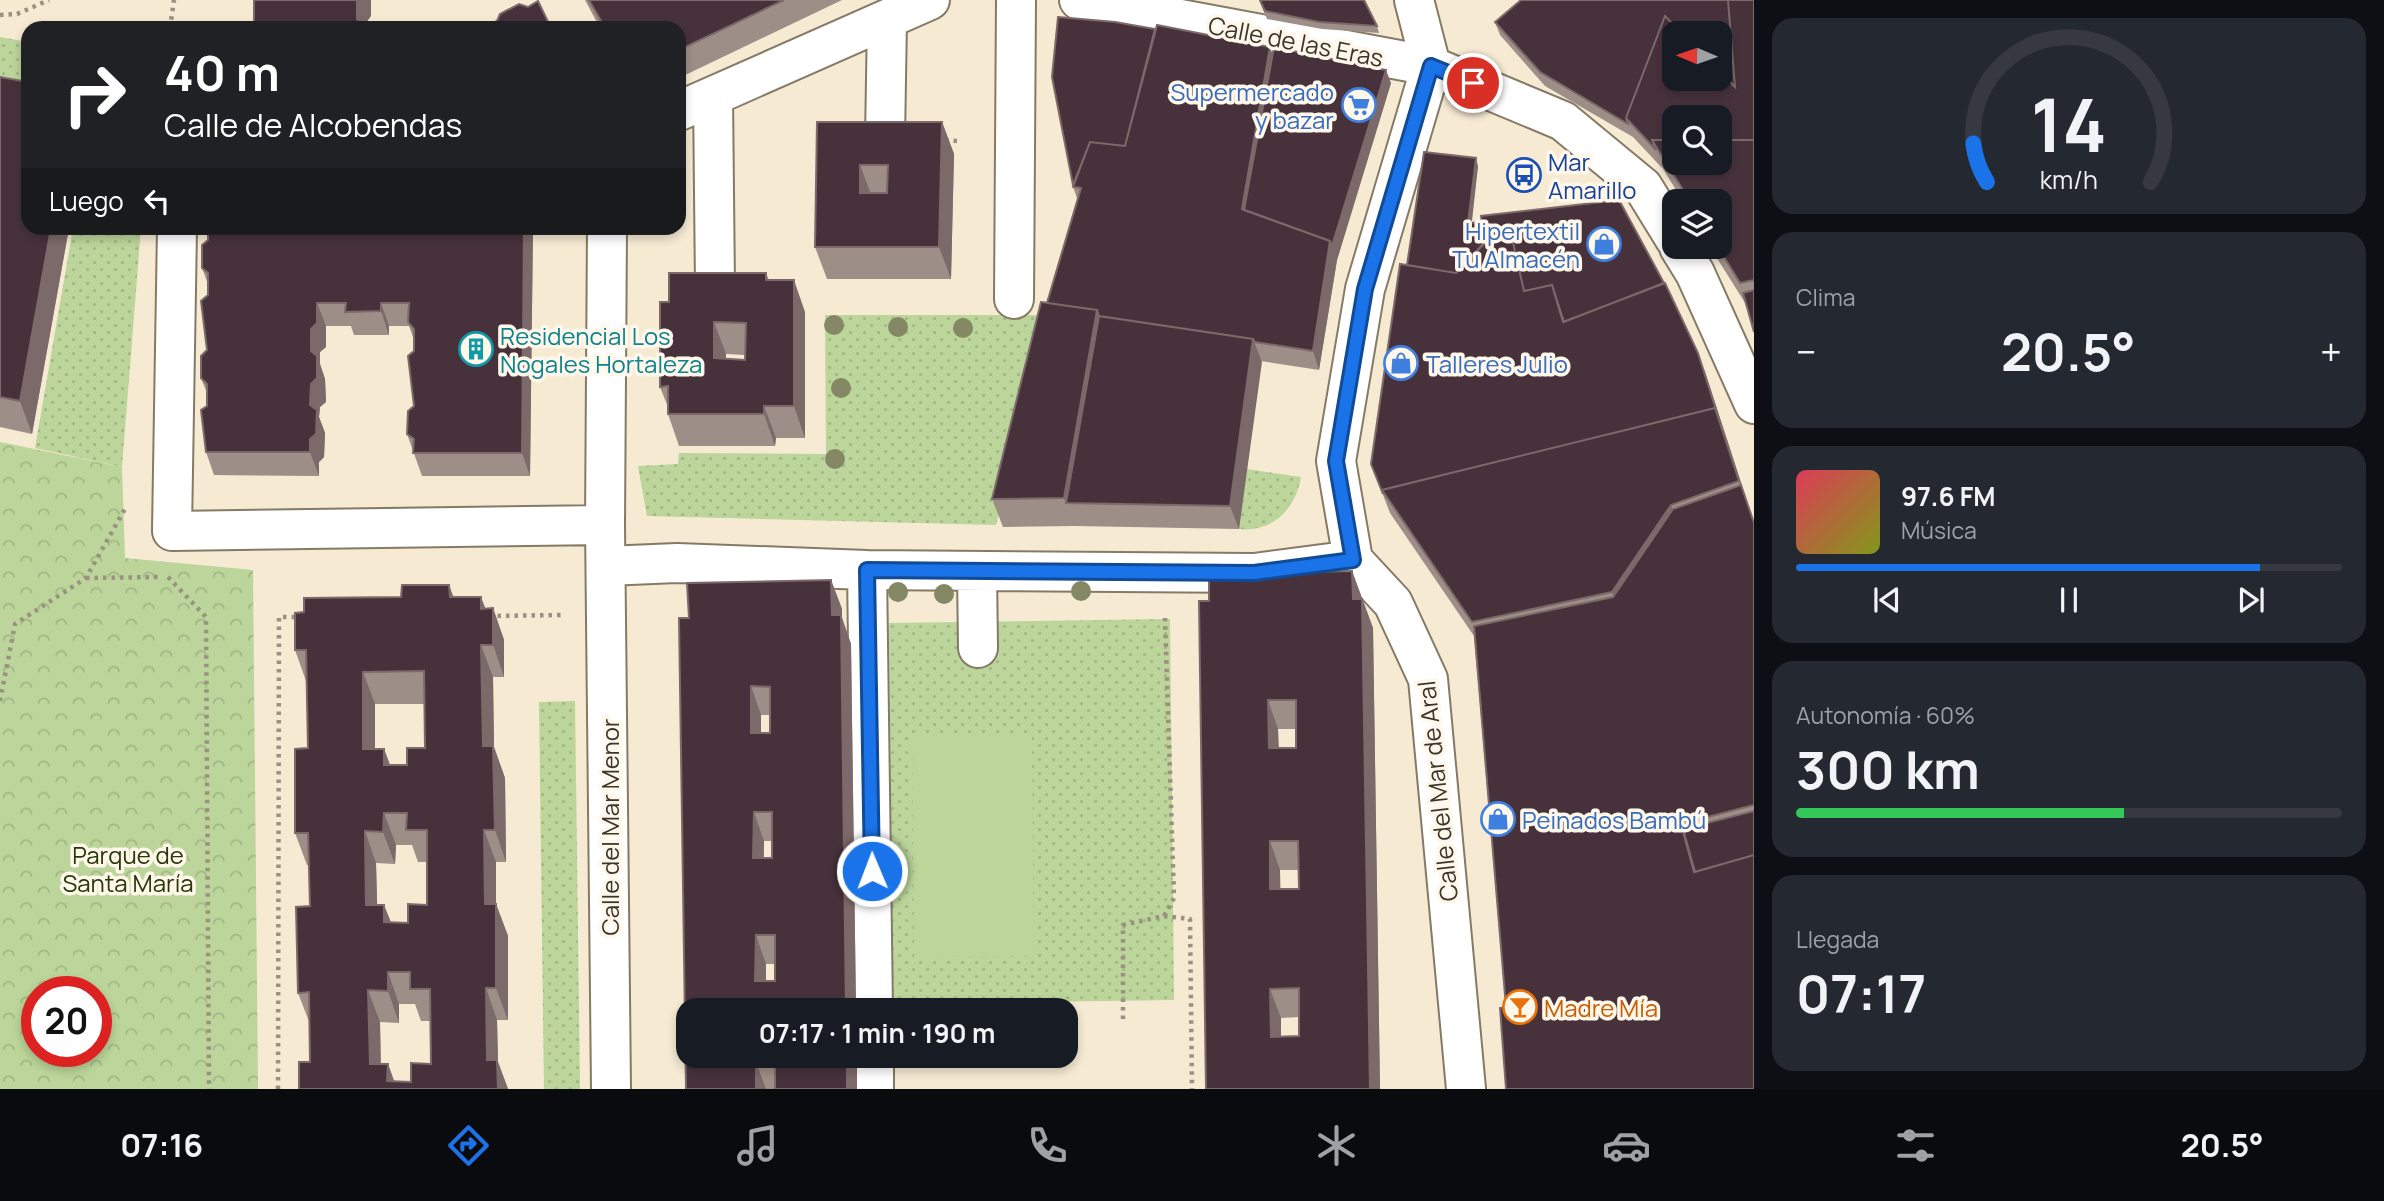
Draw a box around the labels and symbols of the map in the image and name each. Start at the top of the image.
street label: Calle de las Eras [1206,8,1386,74]
north arrow [1662,21,1732,91]
pin [1443,53,1503,113]
place label: Supermercado y bazar [1170,75,1334,136]
supermarket icon: Supermercado y bazar [1340,86,1378,124]
place label: Mar Amarillo [1548,145,1637,206]
bus stop icon: Mar Amarillo [1505,156,1543,194]
place label: Hipertextil Tu Almacén [1452,214,1580,275]
shop icon: Hipertextil Tu Almacén [1585,225,1623,263]
place label: Residencial Los Nogales Hortaleza [500,319,702,380]
building icon: Residencial Los Nogales Hortaleza [457,330,495,368]
shop icon: Talleres Julio [1382,344,1420,382]
place label: Talleres Julio [1426,347,1568,380]
street label: Calle del Mar de Aral [1409,679,1465,903]
street label: Calle del Mar Menor [593,718,626,936]
shop icon: Peinados Bambú [1479,800,1517,838]
place label: Peinados Bambú [1522,803,1706,836]
position arrow [835,834,909,908]
park label: Parque de Santa María [62,838,194,899]
speed limit sign: 20 [21,976,112,1067]
bar icon: Madre Mía [1501,988,1539,1026]
place label: Madre Mía [1544,991,1658,1024]

